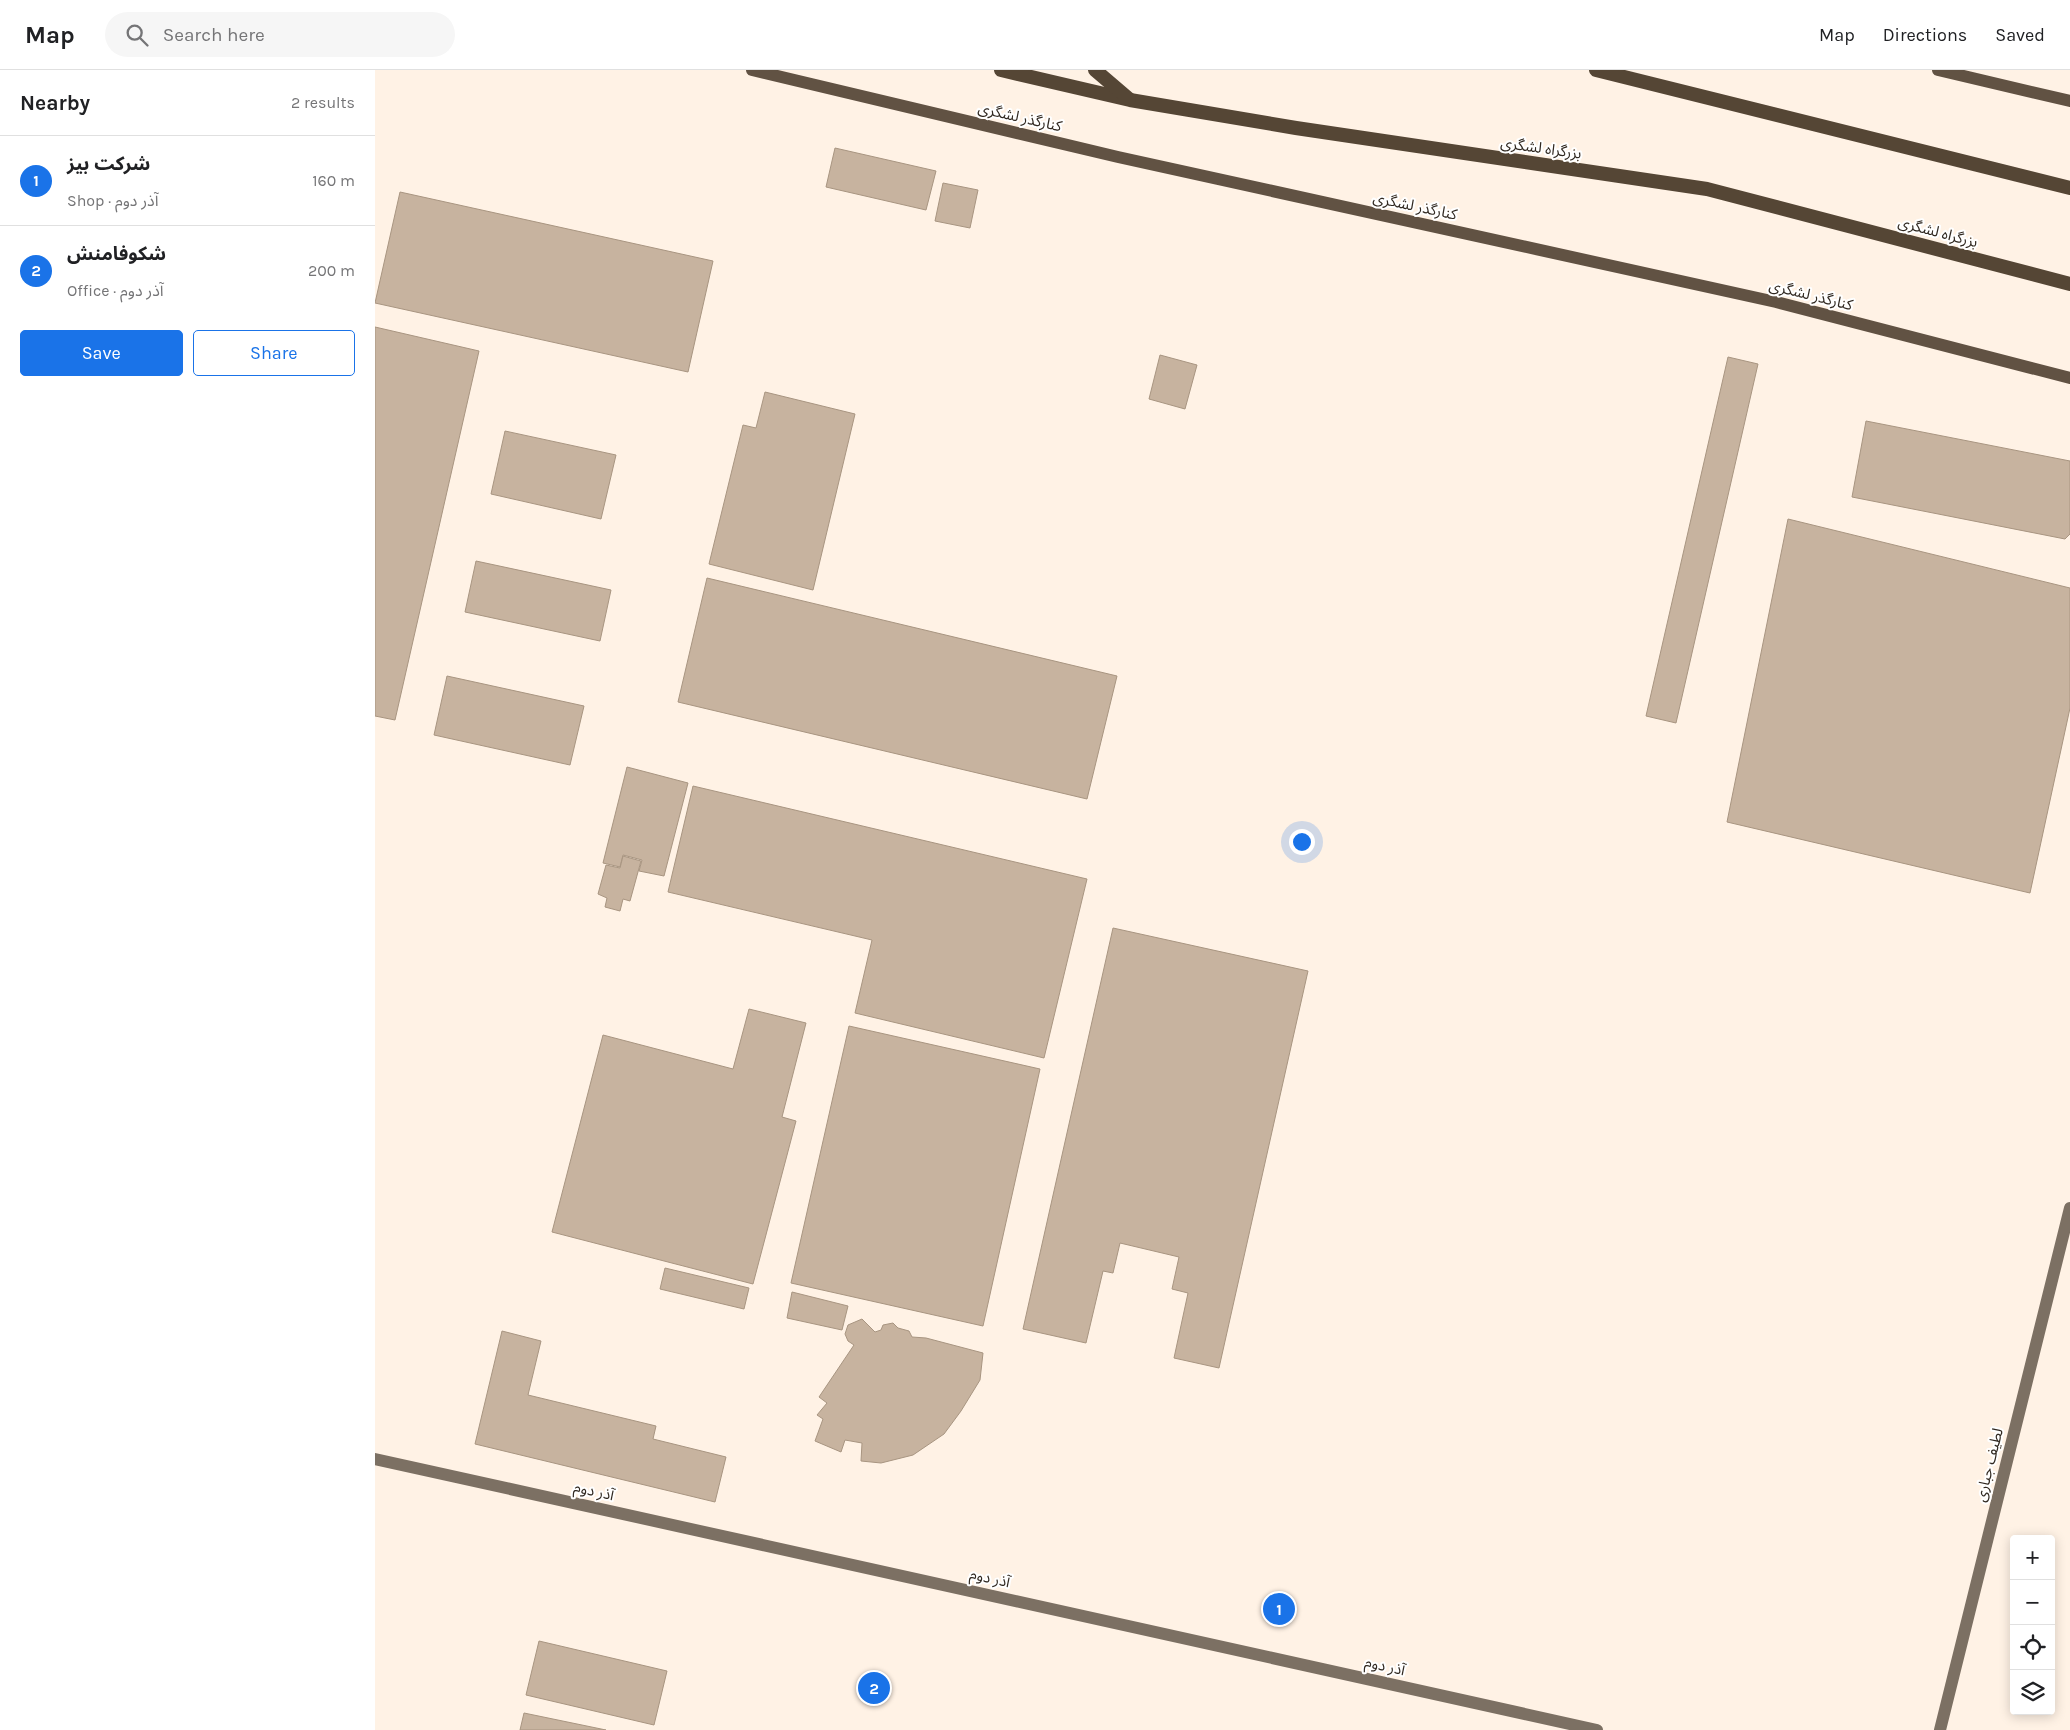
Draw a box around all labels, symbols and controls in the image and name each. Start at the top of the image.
search box [105,12,455,57]
text: Map [25,21,75,49]
icon: search [123,21,151,49]
text: Search here [163,24,265,46]
text: Map [1819,24,1855,46]
text: Directions [1883,24,1967,46]
text: Saved [1995,24,2045,46]
text: Nearby [20,91,90,115]
text: 2 results [291,93,355,112]
street label: کنارگذر لشگری [976,99,1064,136]
street label: بزرگراه لشگری [1499,133,1583,163]
text: شرکت بیز [67,153,150,175]
text: 1 [33,171,39,190]
text: 160 m [312,171,355,190]
street label: کنارگذر لشگری [1371,188,1459,224]
text: Shop · آذر دوم [67,191,158,210]
street label: بزرگراه لشگری [1896,213,1980,251]
text: شکوفامنش [67,243,166,265]
text: 2 [31,261,41,280]
text: 200 m [308,261,355,280]
street label: کنارگذر لشگری [1767,276,1855,314]
text: Office · آذر دوم [67,281,164,300]
button: Save [20,330,183,376]
button: Share [193,330,355,376]
your location [1289,829,1315,855]
street label: لطیف جباری [1971,1426,2007,1504]
street label: آذر دوم [572,1478,617,1506]
map controls [2010,1535,2055,1715]
button: + [2010,1535,2055,1580]
street label: آذر دوم [968,1565,1013,1593]
button: − [2010,1580,2055,1625]
pin: 1 [1263,1590,1295,1628]
button: locate [2010,1625,2055,1670]
street label: آذر دوم [1363,1653,1408,1681]
pin: 2 [858,1669,890,1707]
button: layers [2010,1670,2055,1715]

